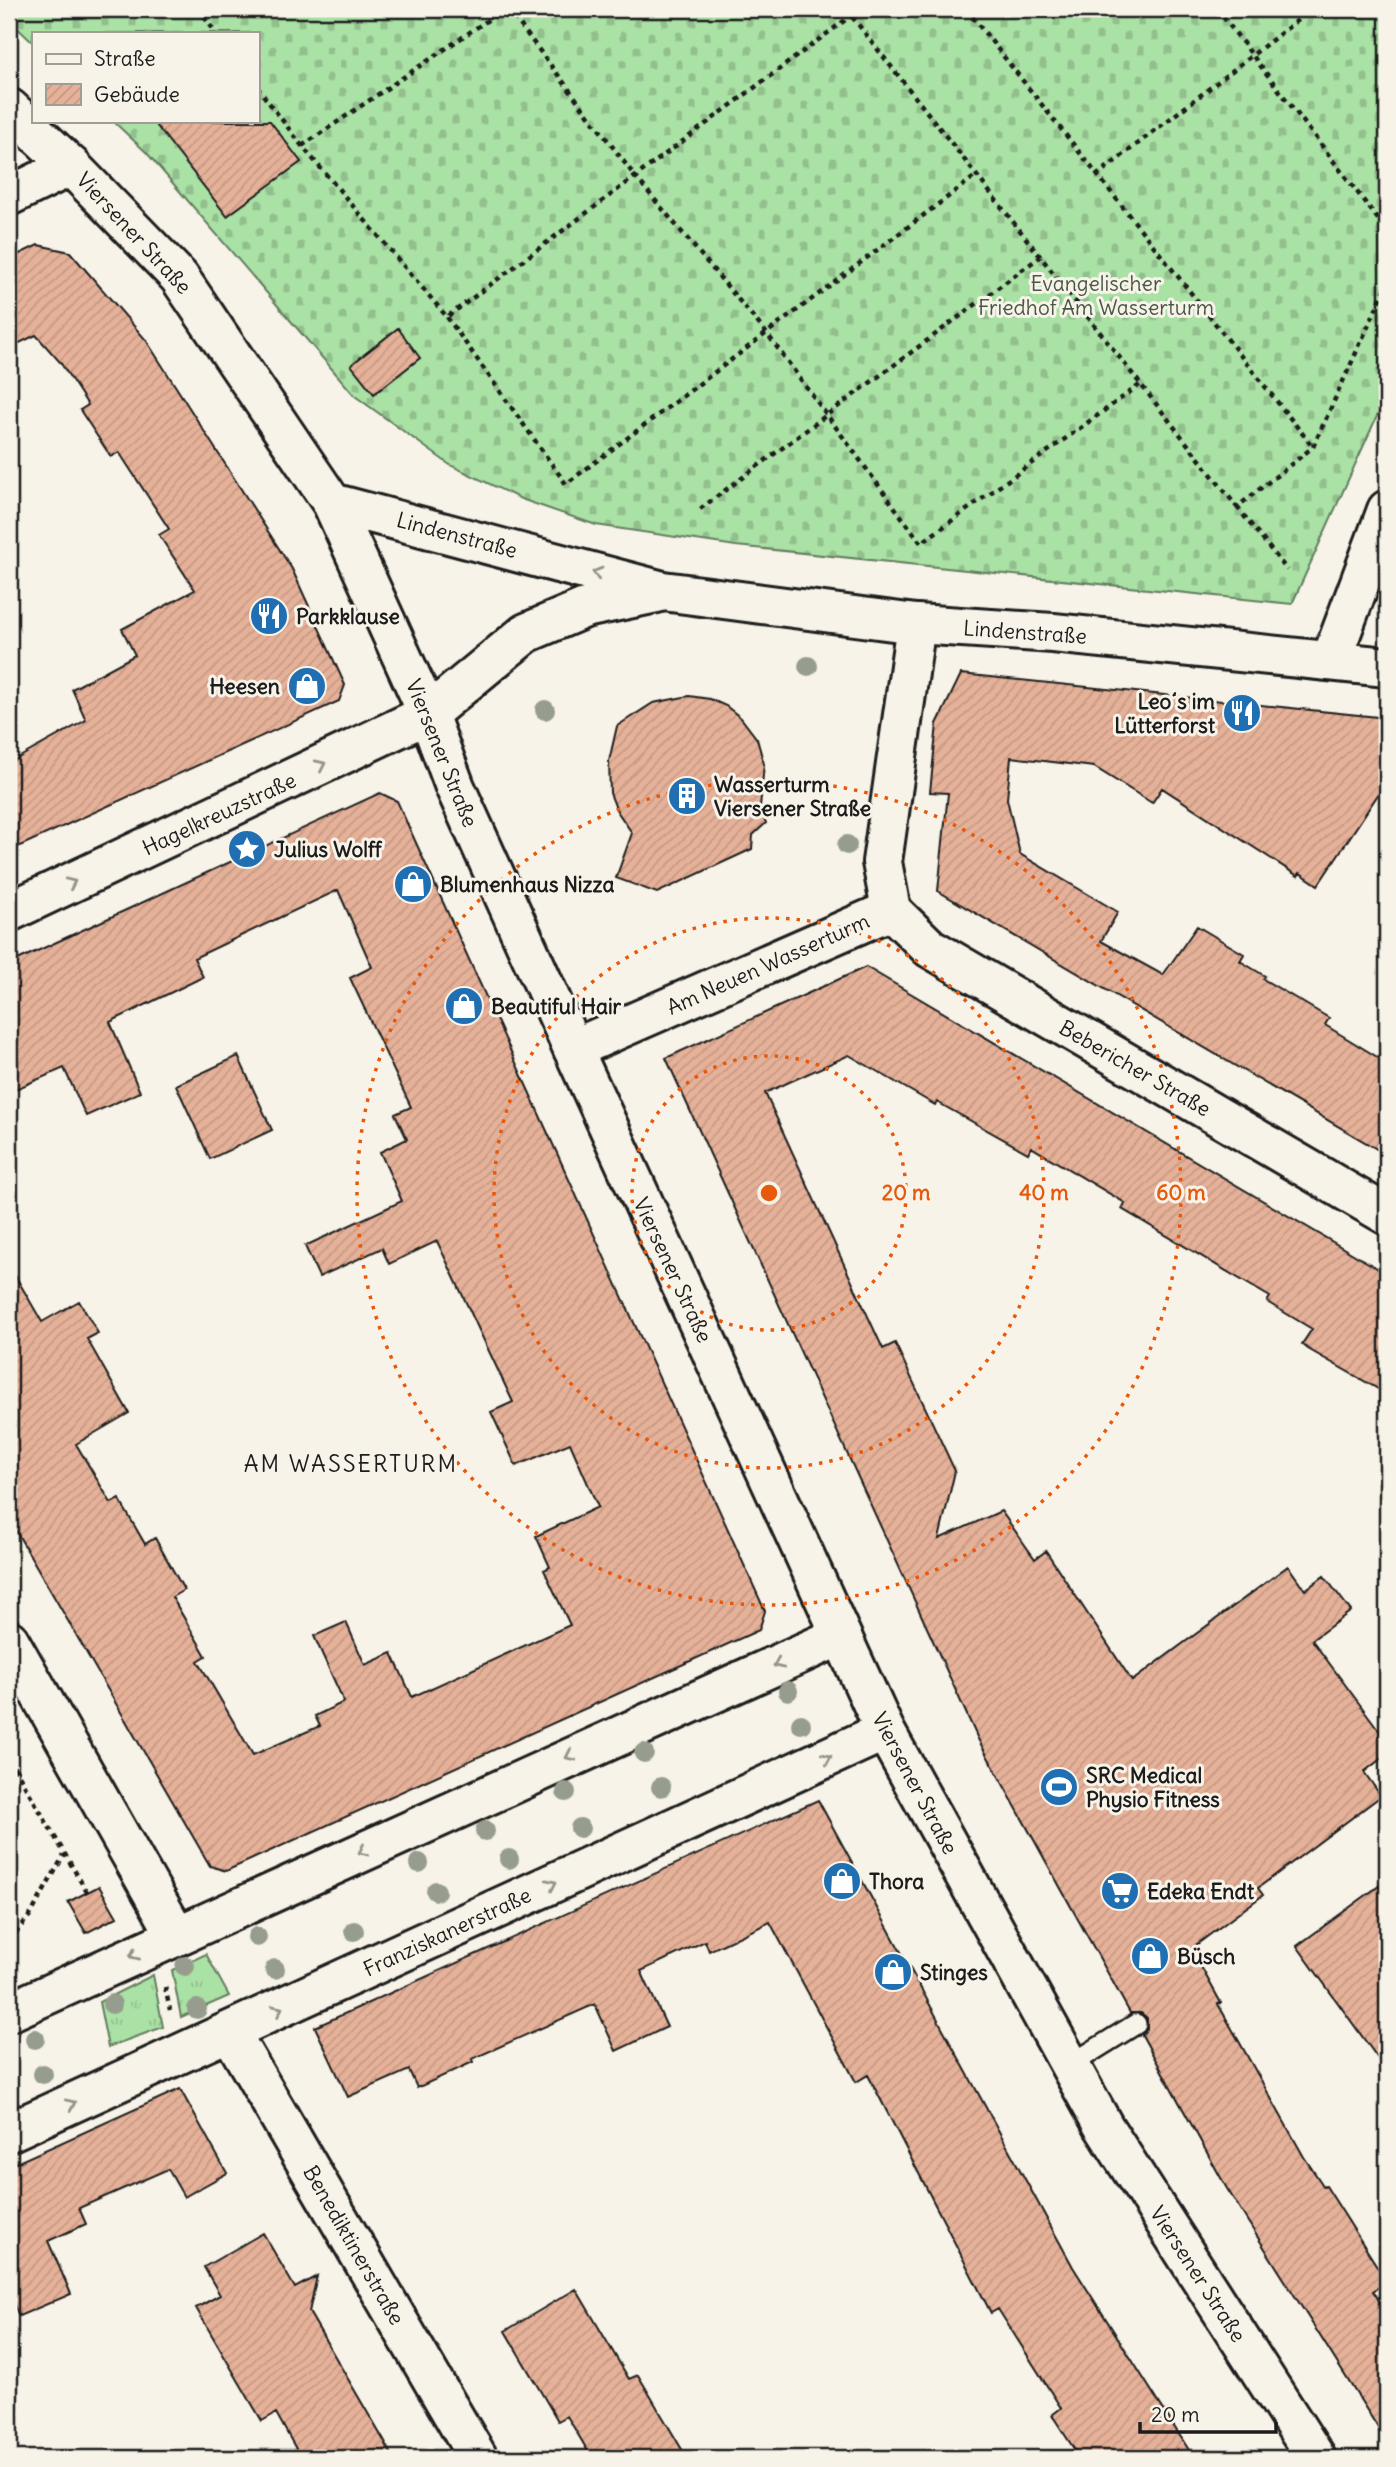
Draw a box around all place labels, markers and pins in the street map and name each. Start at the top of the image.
restaurant icon: Parkklause [248,595,290,637]
place label: Parkklause [296,603,400,630]
shop icon: Heesen [286,665,328,707]
place label: Heesen [209,673,280,700]
place label: Leo´s im Lütterforst [1114,688,1216,739]
restaurant icon: Leo´s im Lütterforst [1221,692,1263,734]
place label: Wasserturm Viersener Straße [714,771,871,822]
building icon: Wasserturm Viersener Straße [666,775,708,817]
place icon: Julius Wolff [226,828,268,870]
place label: Julius Wolff [274,836,383,863]
shop icon: Blumenhaus Nizza [392,863,434,905]
place label: Blumenhaus Nizza [440,871,614,898]
shop icon: Beautiful Hair [443,985,485,1027]
place label: Beautiful Hair [491,993,622,1020]
centre of rings [757,1181,781,1205]
place label: SRC Medical Physio Fitness [1086,1762,1220,1813]
sports icon: SRC Medical Physio Fitness [1038,1766,1080,1808]
shop icon: Thora [821,1860,863,1902]
place label: Thora [869,1868,924,1895]
supermarket icon: Edeka Endt [1099,1870,1141,1912]
place label: Edeka Endt [1147,1878,1255,1905]
shop icon: Büsch [1129,1935,1171,1977]
place label: Büsch [1177,1943,1235,1970]
shop icon: Stinges [872,1951,914,1993]
place label: Stinges [920,1959,988,1986]

